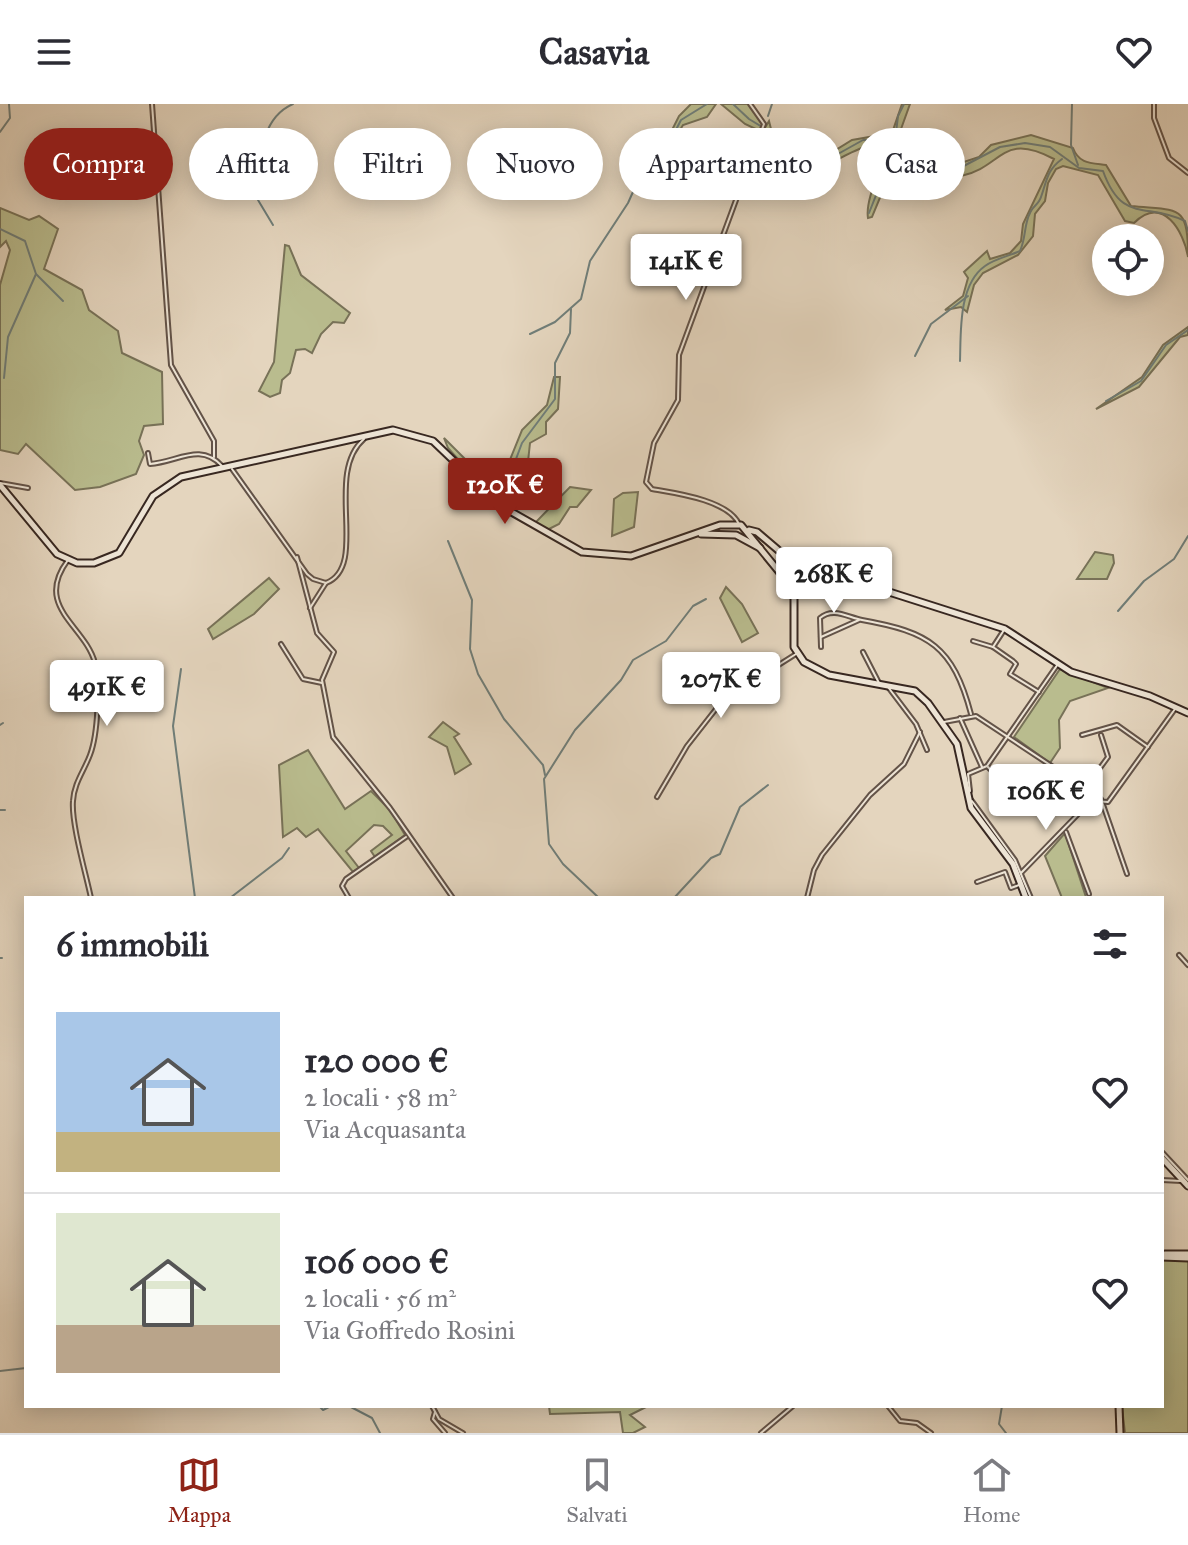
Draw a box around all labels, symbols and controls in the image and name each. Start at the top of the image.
icon: menu [32,30,76,74]
text: Casavia [539,30,649,74]
icon: heart [1112,30,1156,74]
chip: Compra [24,128,173,200]
chip: Affitta [189,128,318,200]
chip: Filtri [334,128,451,200]
chip: Nuovo [467,128,603,200]
chip: Appartamento [619,128,841,200]
chip: Casa [857,128,965,200]
map controls [1092,224,1164,296]
button: locate [1092,224,1164,296]
pin: 141K € [621,234,751,302]
text: 141K € [649,244,723,276]
pin: 120K € [440,458,570,526]
text: 120K € [466,468,544,500]
pin: 268K € [769,547,899,615]
text: 268K € [794,557,874,589]
pin: 207K € [656,652,786,720]
pin: 491K € [42,660,172,728]
text: 207K € [680,662,762,694]
text: 491K € [68,670,146,702]
pin: 106K € [981,764,1111,832]
text: 106K € [1007,774,1085,806]
icon: filters [1088,922,1132,966]
text: 6 immobili [56,924,209,965]
text: 120 000 € [304,1040,449,1081]
icon: home [120,1044,216,1140]
icon: heart [1088,1070,1132,1114]
text: 2 locali · 58 m² [304,1081,457,1113]
text: Via Acquasanta [304,1113,466,1145]
text: 106 000 € [304,1241,449,1282]
icon: home [120,1245,216,1341]
icon: heart [1088,1271,1132,1315]
text: 2 locali · 56 m² [304,1282,456,1314]
text: Via Goffredo Rosini [304,1314,515,1346]
tab: Mappa [168,1453,231,1528]
tab: Salvati [566,1453,628,1528]
tab: Home [963,1453,1020,1528]

